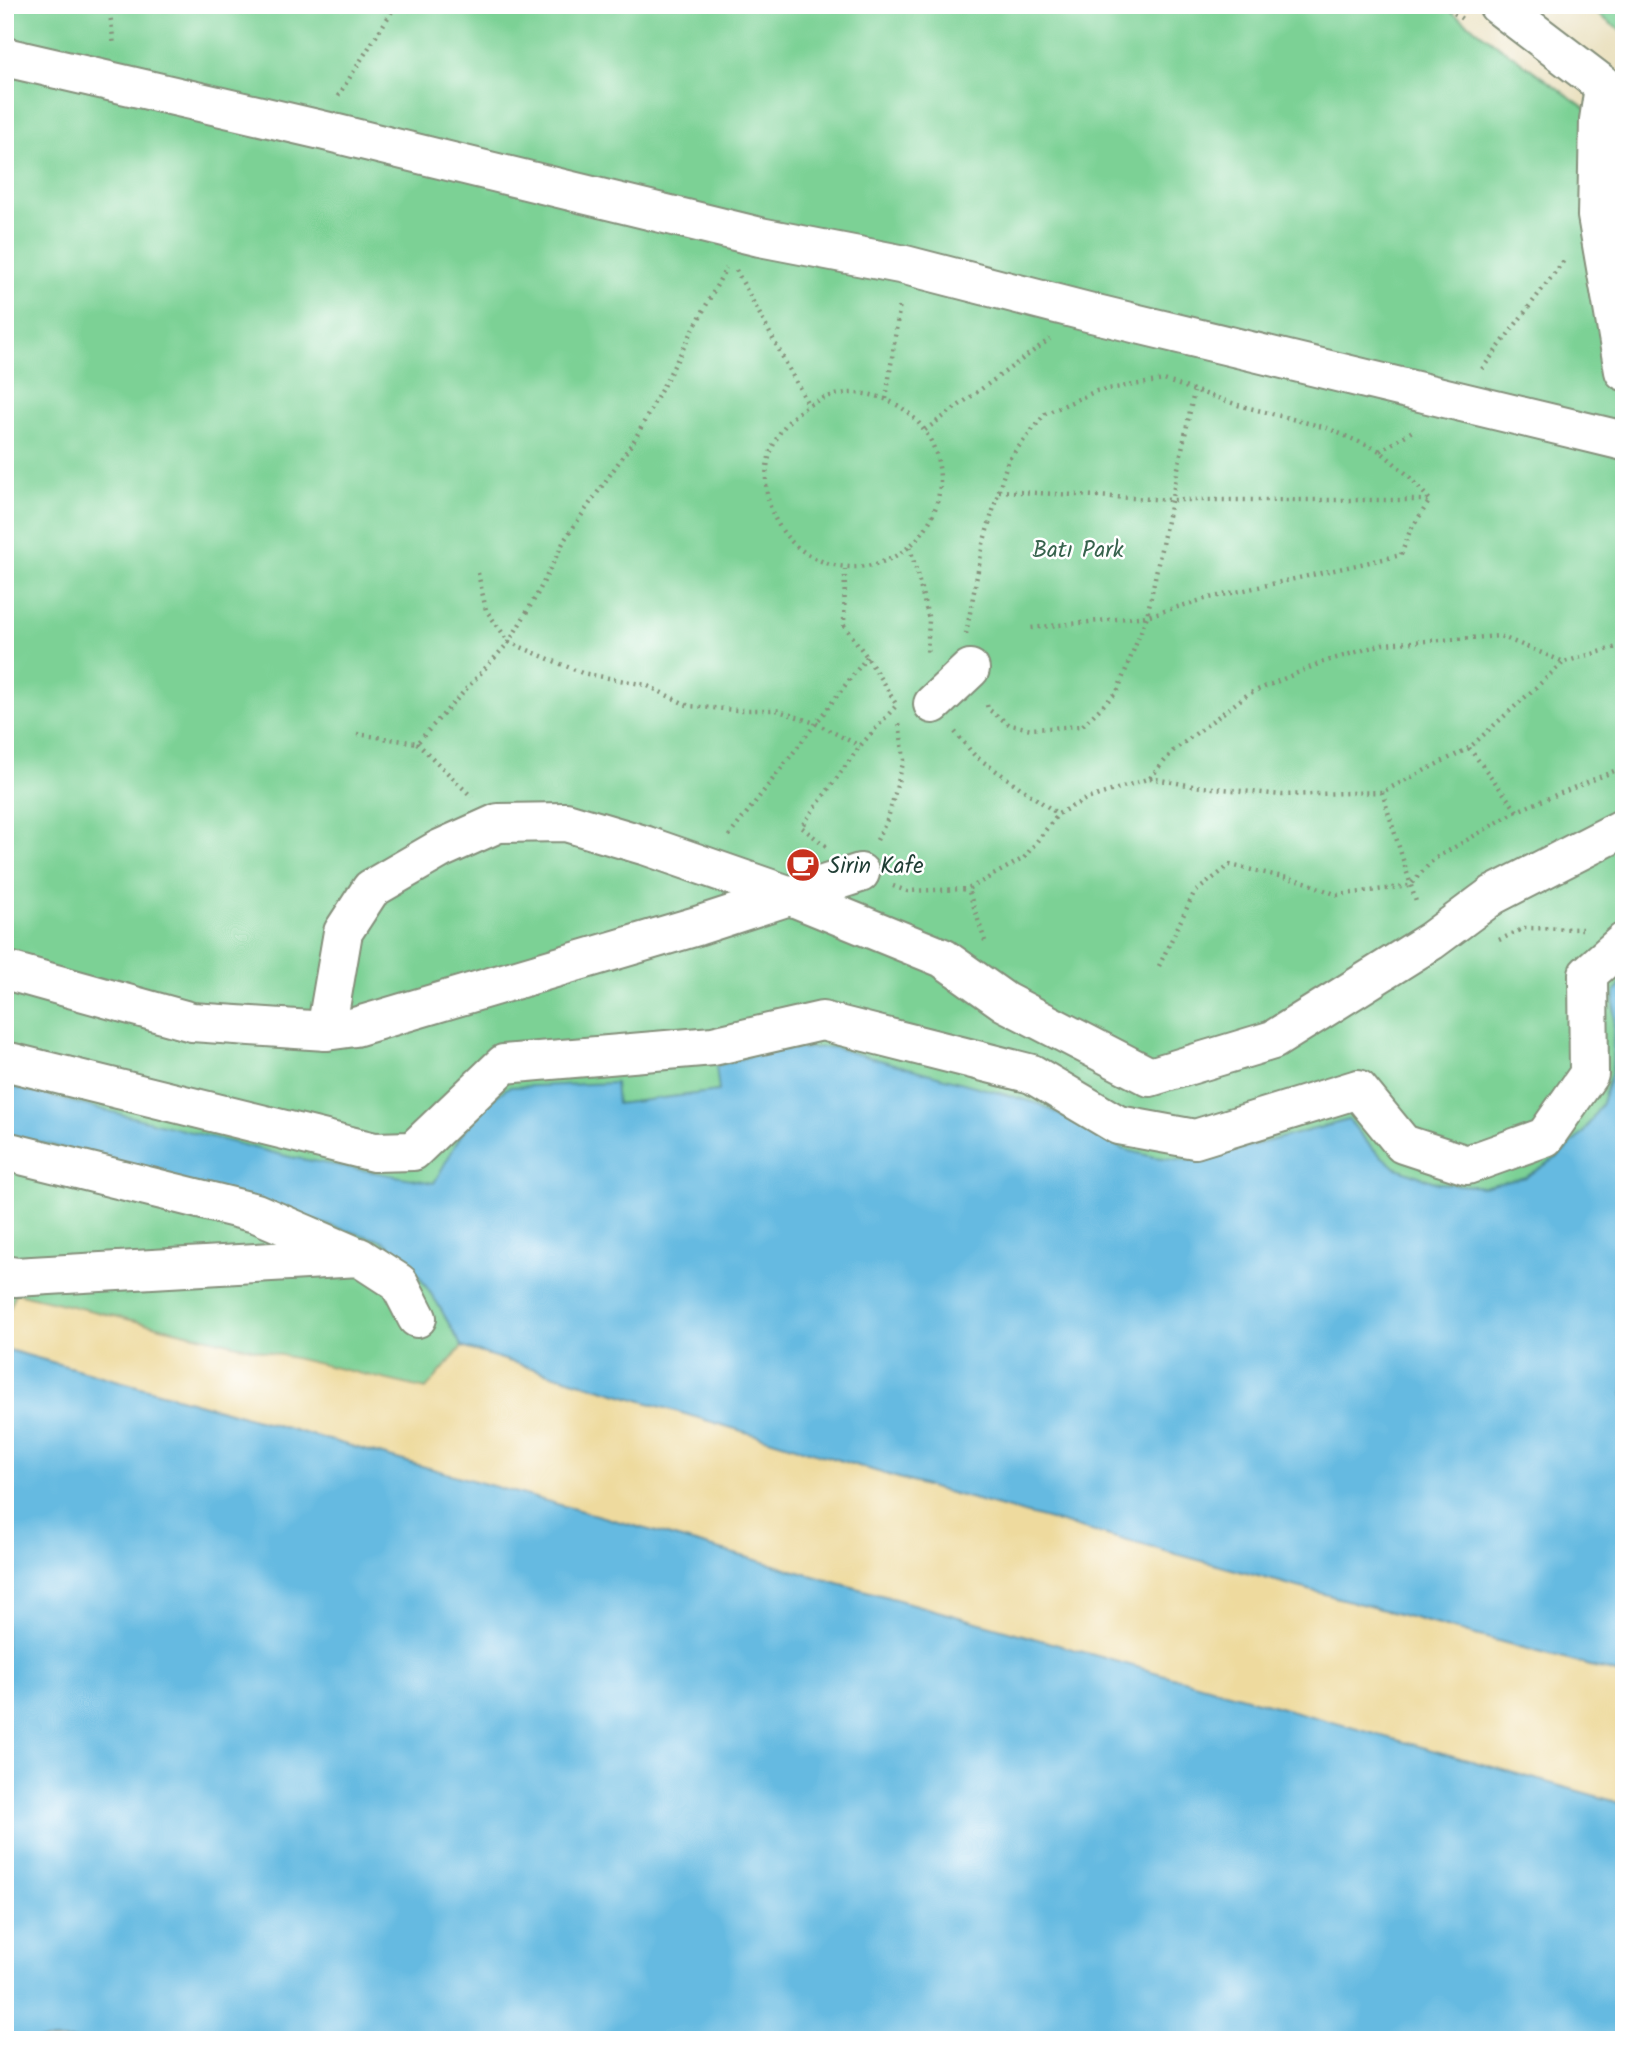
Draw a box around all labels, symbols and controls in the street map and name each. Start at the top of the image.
park label: Batı Park [1032,533,1124,569]
cafe icon: Sirin Kafe [784,846,822,884]
place label: Sirin Kafe [828,849,924,885]

